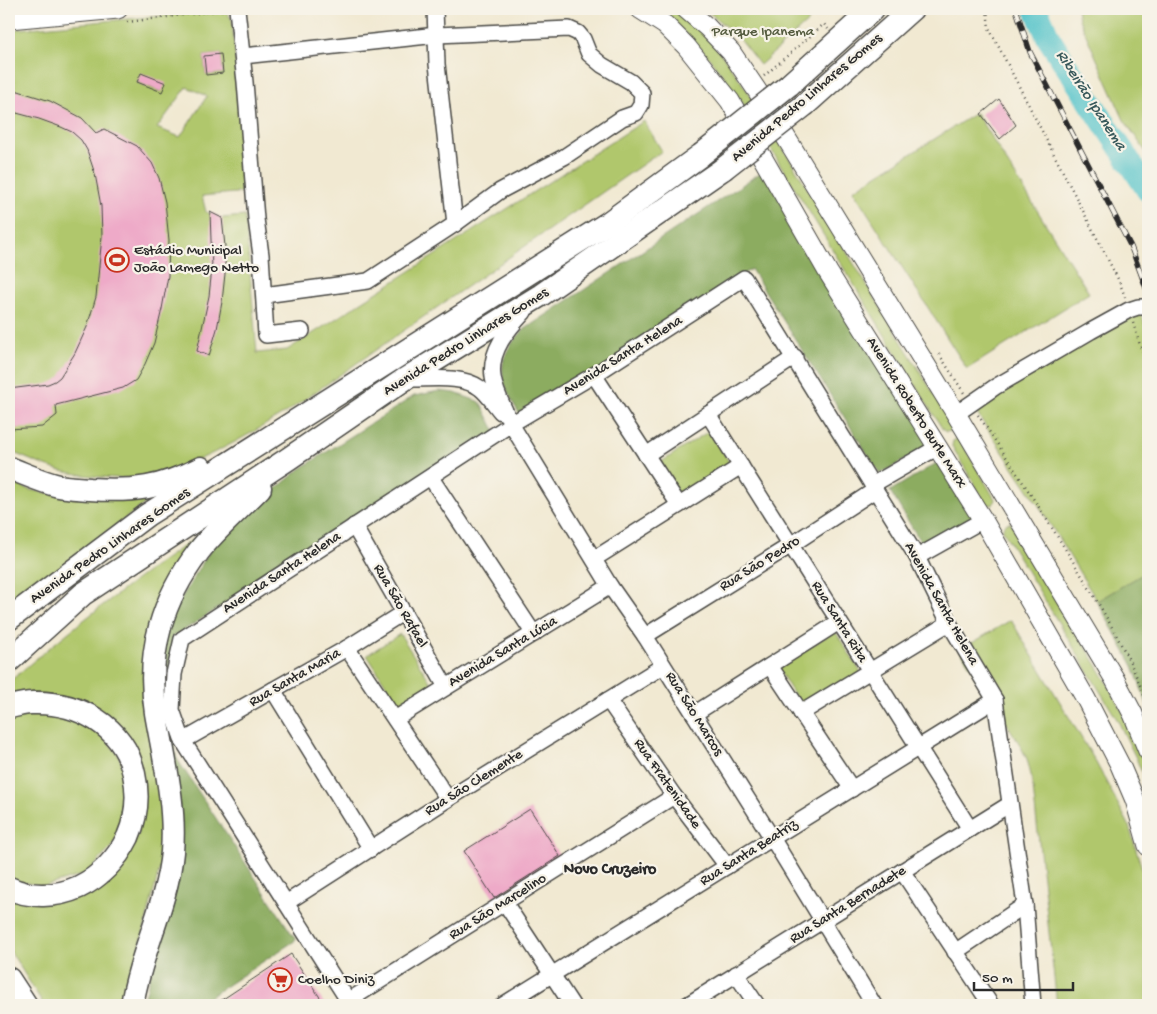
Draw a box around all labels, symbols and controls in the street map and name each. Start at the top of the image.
park label: Parque Ipanema [711,23,815,41]
street label: Avenida Pedro Linhares Gomes [728,29,886,166]
water label: Ribeirão Ipanema [1051,47,1130,155]
place label: Estádio Municipal João Lamego Netto [134,242,259,277]
sports icon: Estádio Municipal João Lamego Netto [104,247,130,273]
street label: Avenida Pedro Linhares Gomes [380,283,552,400]
street label: Avenida Santa Helena [560,312,687,400]
street label: Avenida Roberto Burle Marx [862,334,970,492]
street label: Avenida Pedro Linhares Gomes [27,484,194,608]
street label: Avenida Santa Helena [219,528,345,618]
street label: Rua São Pedro [717,532,804,596]
street label: Avenida Santa Helena [900,540,983,669]
street label: Rua São Rafael [369,561,431,651]
street label: Rua Santa Rita [807,578,872,667]
street label: Avenida Santa Lúcia [445,612,561,692]
street label: Rua Santa Maria [246,644,345,712]
street label: Rua São Marcos [661,669,727,760]
street label: Rua Fratenidade [629,735,705,833]
street label: Rua São Clemente [422,746,526,820]
street label: Rua Santa Beatriz [697,815,802,890]
district label: Novo Cruzeiro [564,861,657,880]
street label: Rua Santa Bernadete [787,862,910,948]
street label: Rua São Marcelino [446,870,550,944]
scale bar [974,959,1073,991]
supermarket icon: Coelho Diniz [267,967,293,993]
text: 50 m [982,970,1013,988]
place label: Coelho Diniz [298,971,375,989]

